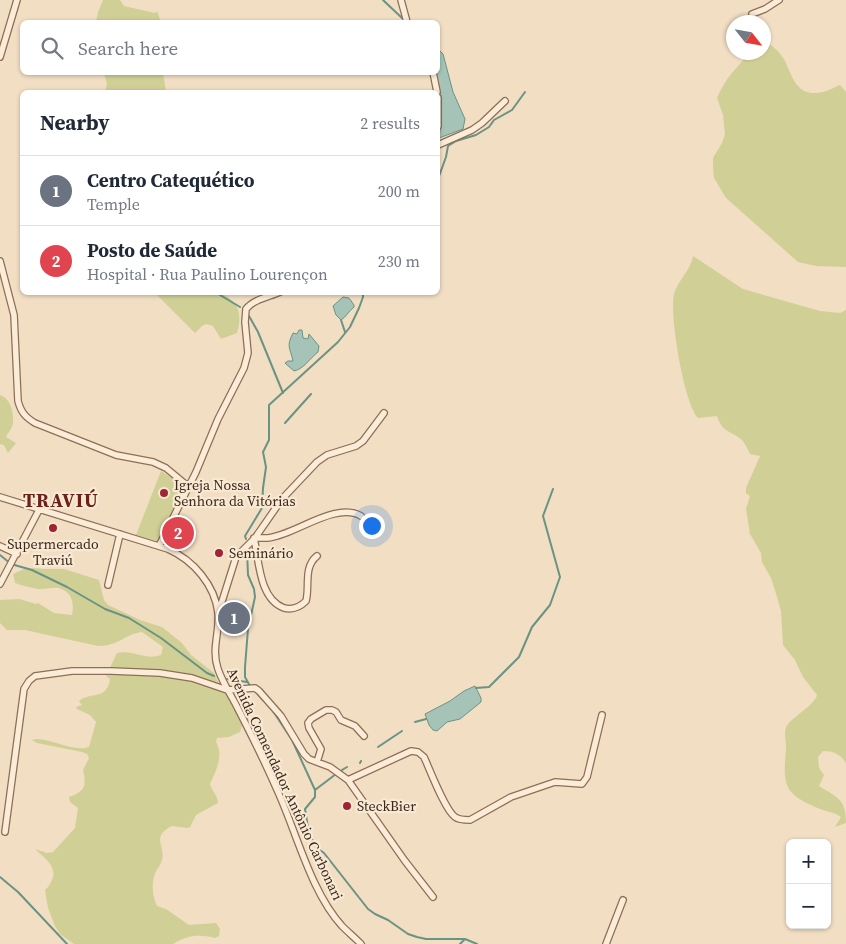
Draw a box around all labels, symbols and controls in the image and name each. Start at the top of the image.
north arrow [726,15,771,60]
search box [20,20,440,75]
icon: search [38,34,66,62]
text: Search here [78,35,178,61]
text: Nearby [40,108,110,137]
text: 2 results [360,112,420,134]
text: Centro Catequético [87,167,255,193]
text: 1 [52,180,60,202]
text: 200 m [378,180,420,202]
text: Temple [87,193,140,215]
text: Posto de Saúde [87,237,217,263]
text: 2 [52,250,60,272]
text: 230 m [378,250,420,272]
text: Hospital · Rua Paulino Lourençon [87,263,328,285]
place label: Igreja Nossa Senhora da Vitórias [174,475,296,511]
district label: TRAVIÚ [23,487,99,513]
marker: Igreja Nossa Senhora da Vitórias [158,487,170,499]
your location [359,513,385,539]
pin: 2 [162,514,194,552]
marker: Supermercado Traviú [47,522,59,534]
place label: Supermercado Traviú [7,534,99,570]
place label: Seminário [229,543,294,563]
marker: Seminário [213,547,225,559]
pin: 1 [218,599,250,637]
street label: Avenida Comendador Antônio Carbonari [222,665,348,903]
place label: SteckBier [357,796,416,816]
marker: SteckBier [341,800,353,812]
map controls [786,839,831,929]
button: + [786,839,831,884]
button: − [786,884,831,929]

